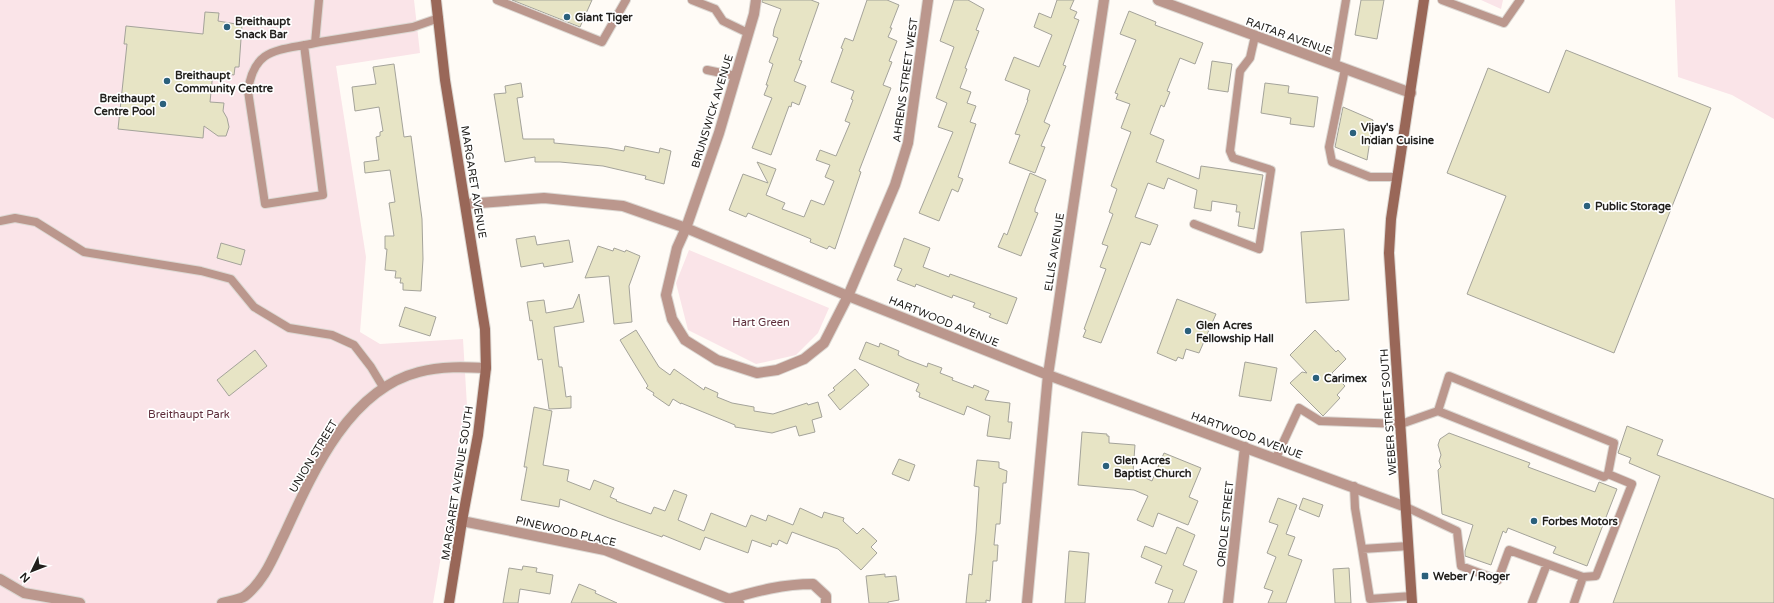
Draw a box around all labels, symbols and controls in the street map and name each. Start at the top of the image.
place label: Giant Tiger [575,11,633,25]
marker: Giant Tiger [562,12,572,22]
place label: Breithaupt Snack Bar [235,15,291,41]
street label: RAITAR AVENUE [1244,15,1334,58]
street label: AHRENS STREET WEST [890,17,921,143]
marker: Breithaupt Snack Bar [222,22,232,32]
street label: BRUNSWICK AVENUE [689,53,736,170]
place label: Breithaupt Community Centre [175,69,274,96]
marker: Breithaupt Community Centre [162,76,172,86]
place label: Breithaupt Centre Pool [94,92,156,118]
marker: Breithaupt Centre Pool [158,99,168,109]
place label: Vijay's Indian Cuisine [1361,121,1435,147]
street label: MARGARET AVENUE [458,125,489,239]
marker: Vijay's Indian Cuisine [1348,128,1358,138]
place label: Public Storage [1595,200,1672,214]
marker: Public Storage [1582,201,1592,211]
street label: ELLIS AVENUE [1042,212,1067,292]
street label: HARTWOOD AVENUE [887,293,1001,350]
park label: Hart Green [732,316,790,329]
place label: Glen Acres Fellowship Hall [1196,319,1274,346]
marker: Glen Acres Fellowship Hall [1183,326,1193,336]
street label: WEBER STREET SOUTH [1378,348,1399,476]
place label: Carimex [1324,372,1367,385]
marker: Carimex [1311,373,1321,383]
street label: MARGARET AVENUE SOUTH [439,405,476,561]
park label: Breithaupt Park [148,408,230,421]
street label: HARTWOOD AVENUE [1189,409,1304,462]
street label: UNION STREET [287,417,340,495]
place label: Glen Acres Baptist Church [1114,454,1192,481]
marker: Glen Acres Baptist Church [1101,461,1111,471]
street label: ORIOLE STREET [1215,480,1237,568]
street label: PINEWOOD PLACE [514,514,617,549]
place label: Forbes Motors [1542,515,1619,528]
marker: Forbes Motors [1529,516,1539,526]
north arrow [12,551,52,591]
text: N [17,570,33,585]
place label: Weber / Roger [1433,570,1511,584]
marker: Weber / Roger [1420,571,1430,581]

